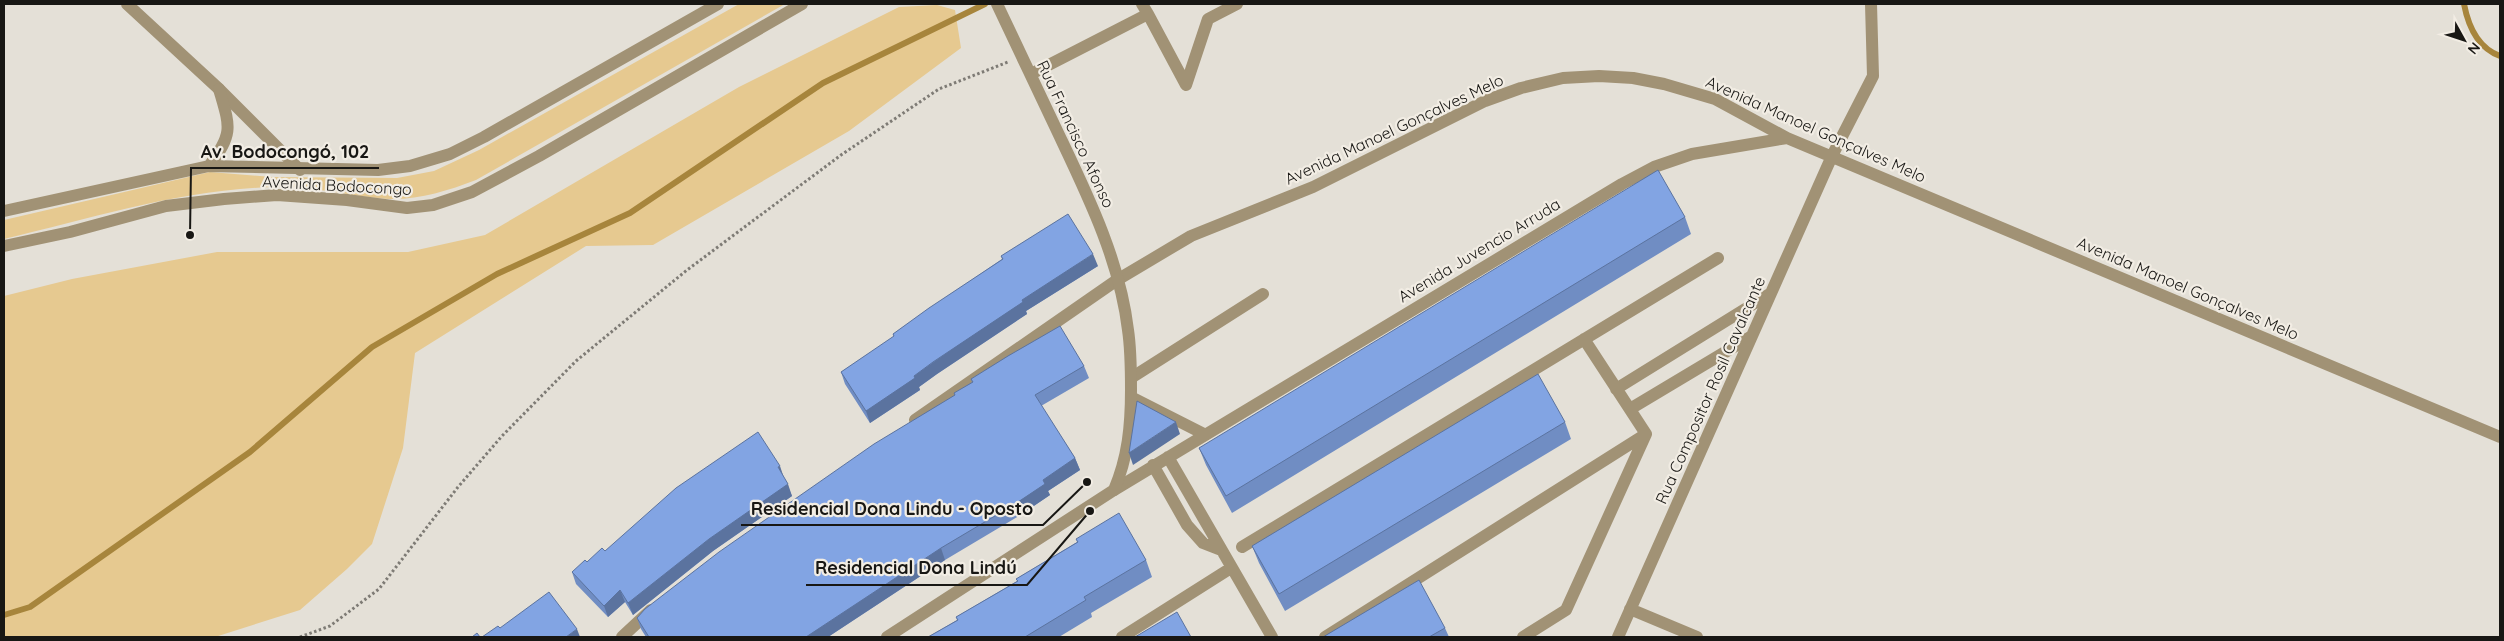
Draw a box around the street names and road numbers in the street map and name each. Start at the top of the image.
street label: Rua Francisco Afonso [1033,57,1119,211]
street label: Avenida Manoel Gonçalves Melo [1282,69,1506,189]
street label: Avenida Manoel Gonçalves Melo [1703,71,1929,187]
street label: Avenida Bodocongo [262,171,412,199]
street label: Avenida Juvencio Arruda [1394,194,1564,306]
street label: Avenida Manoel Gonçalves Melo [2074,232,2302,344]
street label: Rua Compositor Rosil Cavalcante [1651,273,1769,507]

